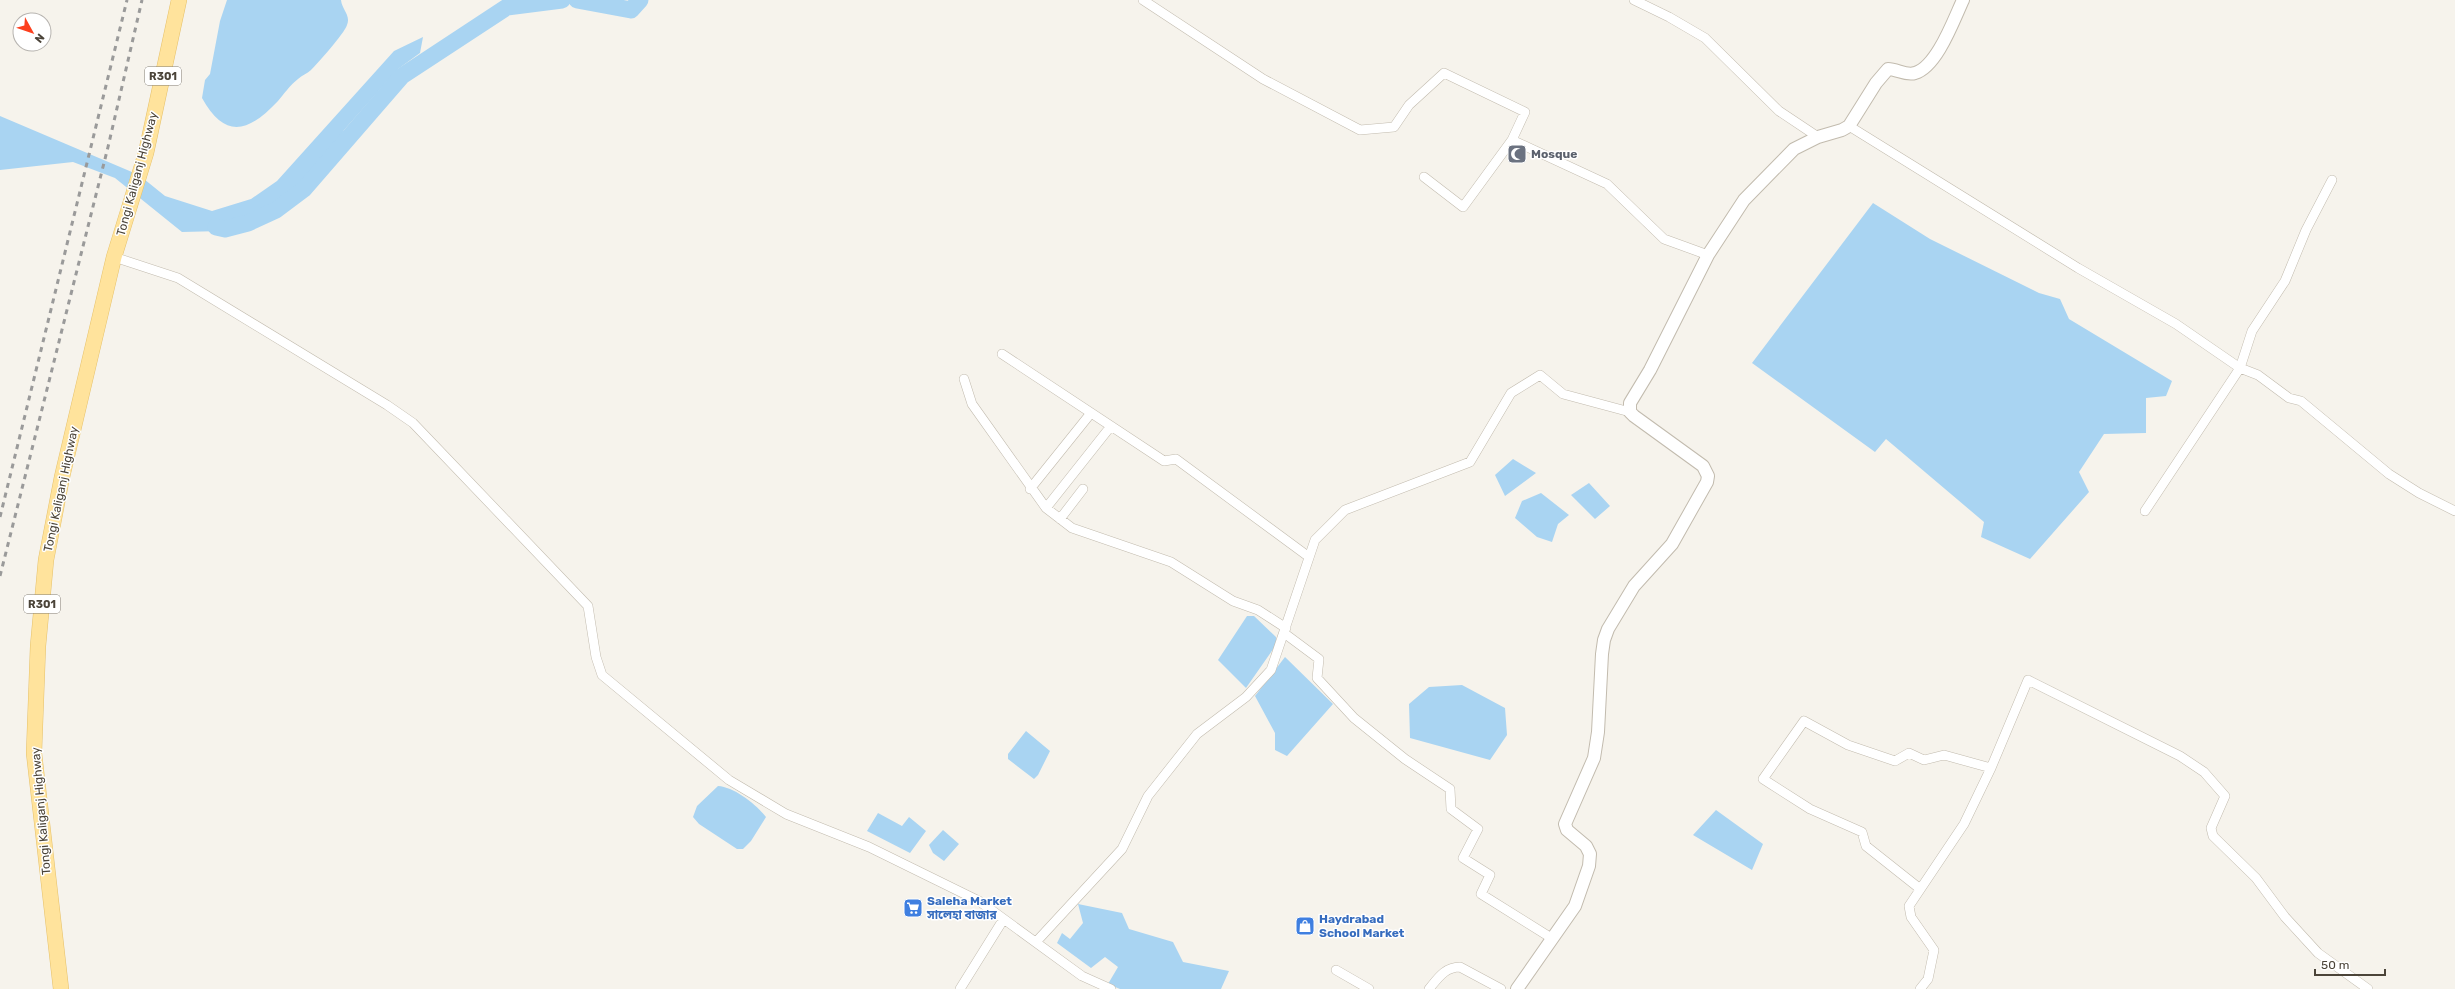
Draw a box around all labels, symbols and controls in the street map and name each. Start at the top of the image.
north arrow [12,12,52,52]
text: N [32,31,47,45]
road number: R301 [145,67,181,85]
street label: Tongi Kaliganj Highway [114,110,160,238]
mosque icon: Mosque [1506,143,1528,165]
place label: Mosque [1531,147,1577,161]
street label: Tongi Kaliganj Highway [41,425,81,553]
road number: R301 [24,595,60,613]
street label: Tongi Kaliganj Highway [28,746,54,875]
place label: Saleha Market সালেহা বাজার [926,894,1012,922]
supermarket icon: Saleha Market সালেহা বাজার [902,897,924,919]
place label: Haydrabad School Market [1319,912,1405,940]
shop icon: Haydrabad School Market [1294,915,1316,937]
scale bar [2315,951,2385,977]
text: 50 m [2321,958,2349,972]

